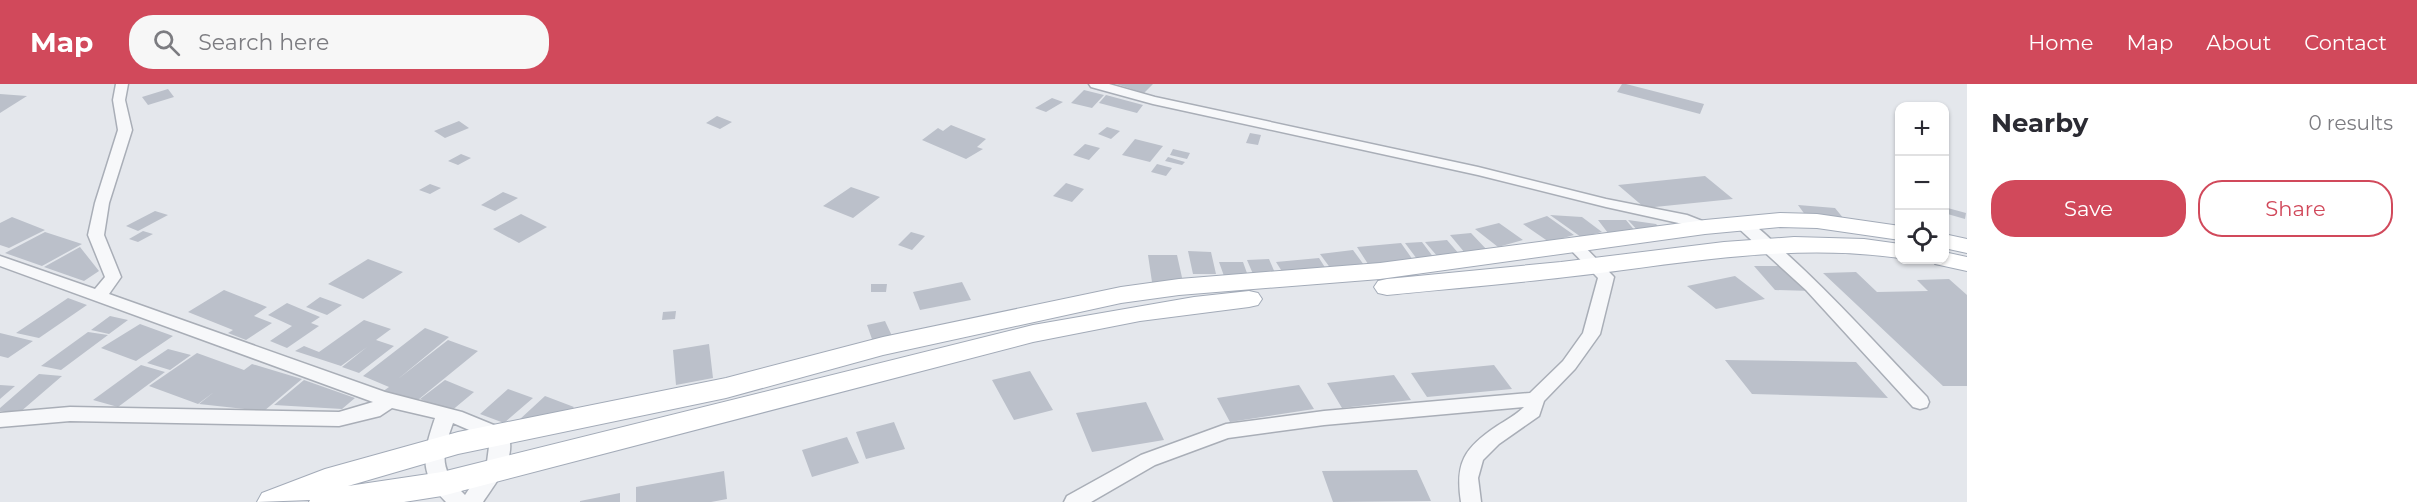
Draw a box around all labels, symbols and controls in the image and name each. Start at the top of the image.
search box [129,15,549,69]
text: Map [30,25,93,59]
icon: search [150,26,183,59]
text: Search here [198,29,329,56]
text: Home [2028,30,2093,55]
text: Map [2126,30,2173,55]
text: About [2206,30,2271,55]
text: Contact [2304,30,2387,55]
map controls [1895,102,1949,264]
button: + [1895,102,1949,156]
text: Nearby [1991,107,2088,139]
text: 0 results [2308,111,2393,135]
button: − [1895,156,1949,210]
button: Save [1991,180,2186,237]
button: Share [2198,180,2393,237]
button: locate [1895,210,1949,264]

